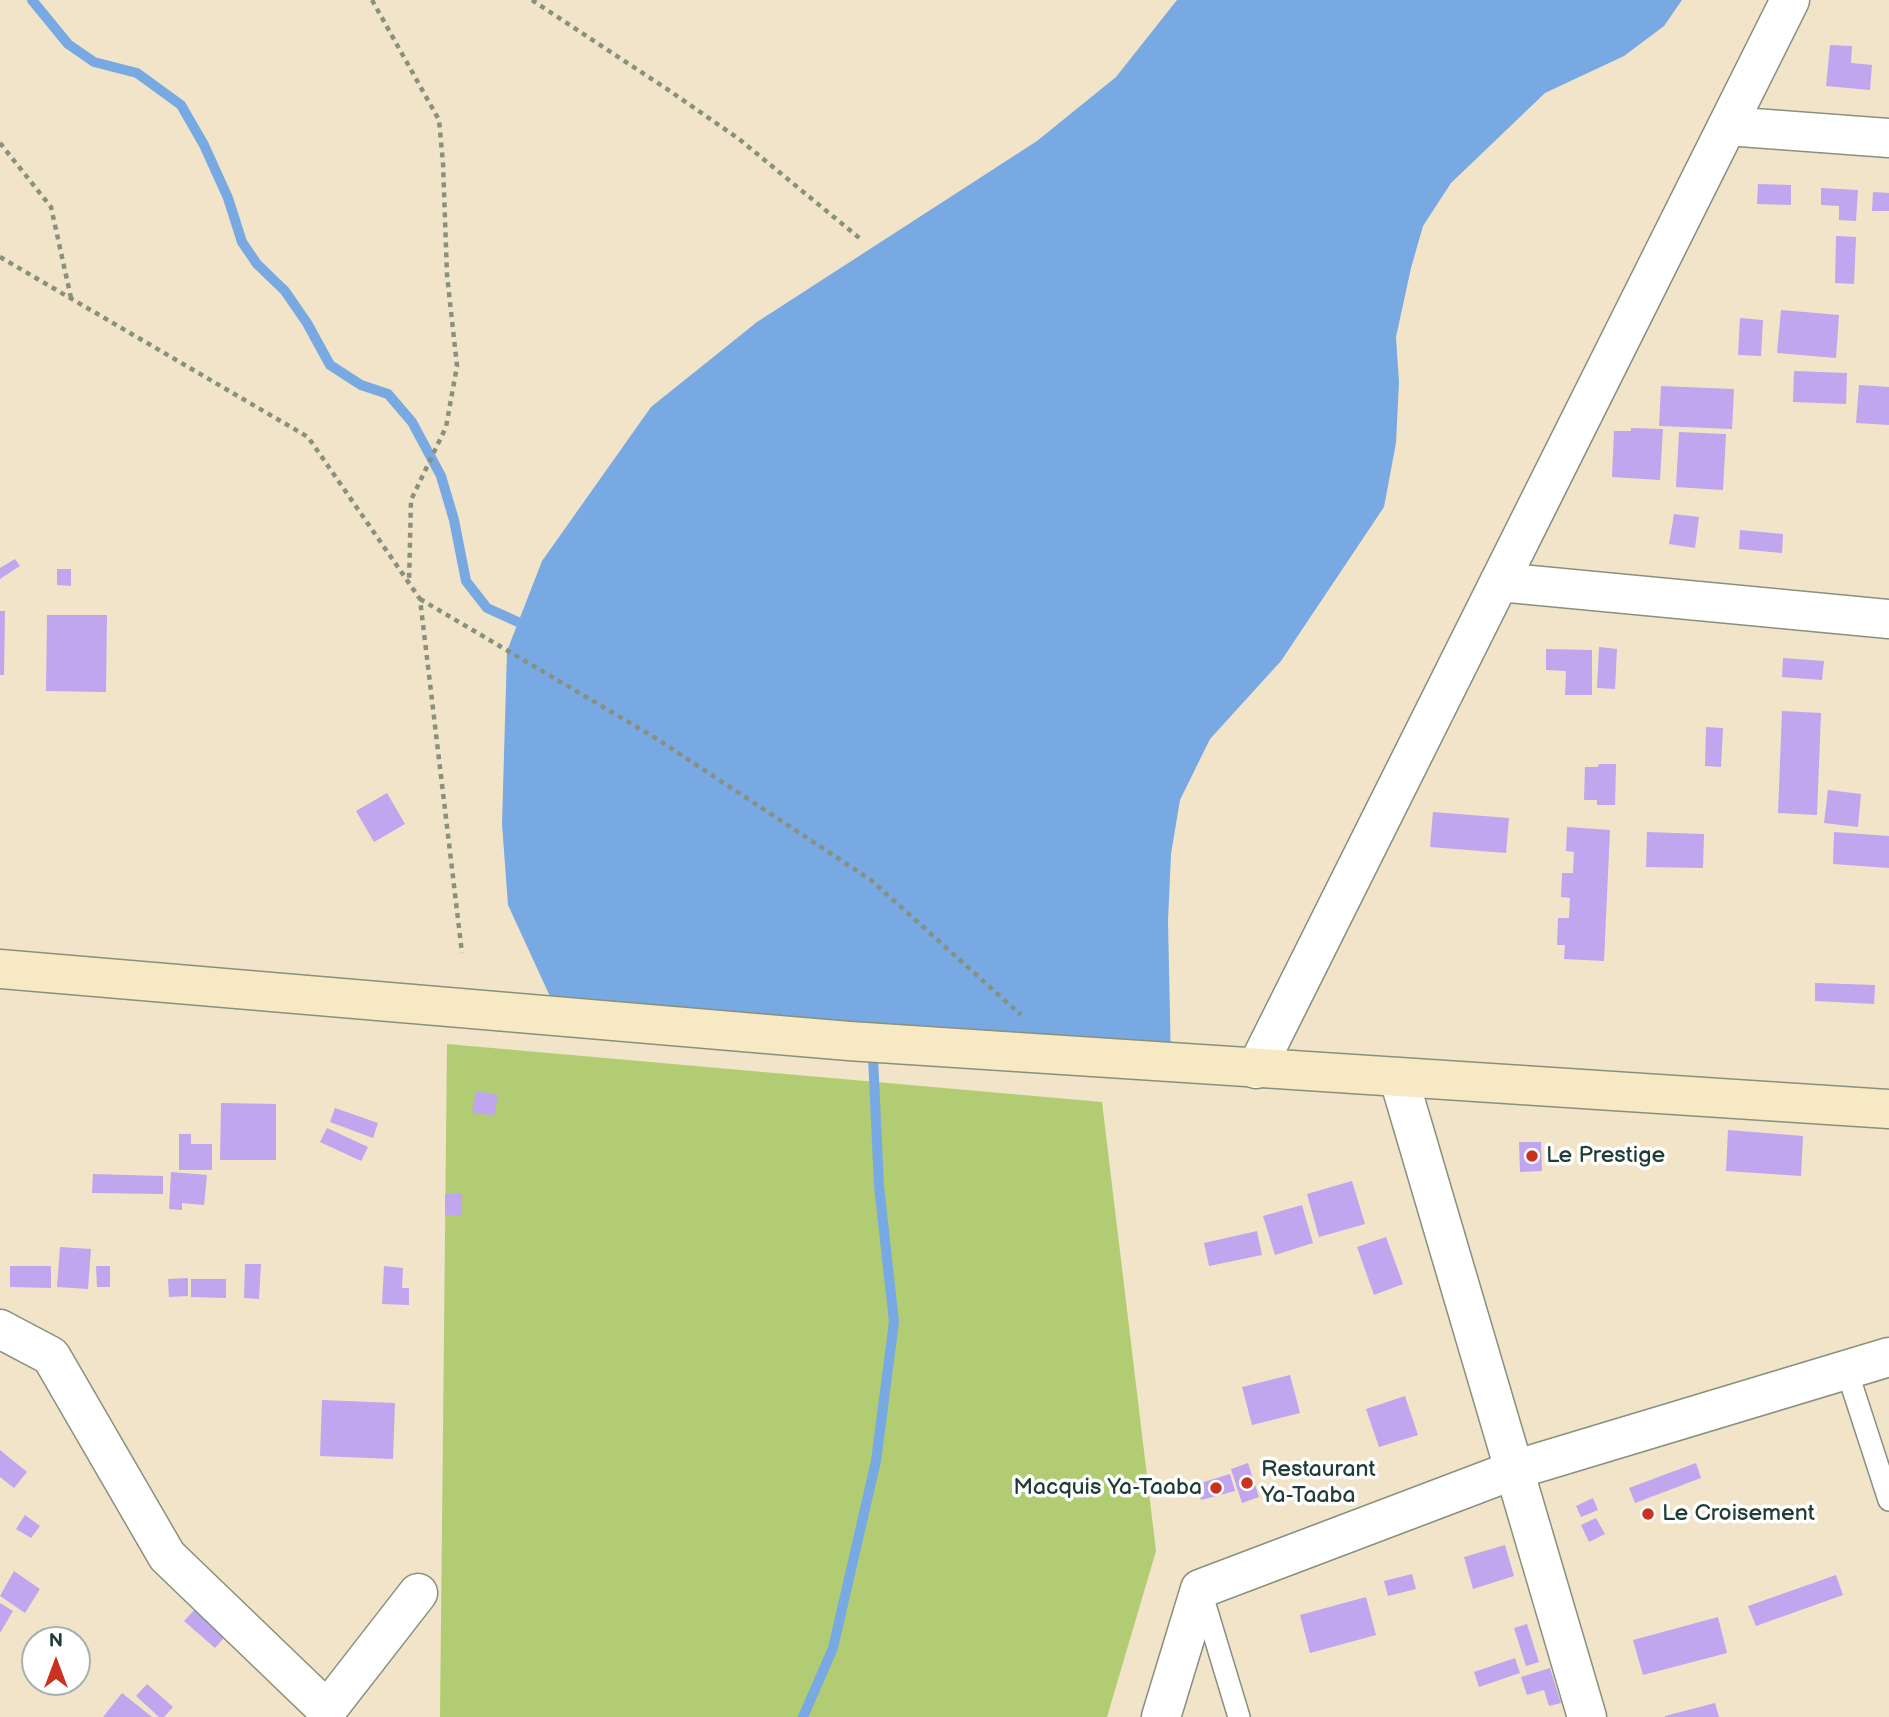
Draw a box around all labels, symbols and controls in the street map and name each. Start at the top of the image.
place label: Le Prestige [1546,1142,1665,1170]
marker: Le Prestige [1524,1148,1540,1164]
place label: Restaurant Ya-Taaba [1261,1456,1375,1510]
place label: Macquis Ya-Taaba [1013,1474,1202,1502]
marker: Restaurant Ya-Taaba [1239,1475,1255,1491]
marker: Macquis Ya-Taaba [1208,1480,1224,1496]
place label: Le Croisement [1662,1500,1815,1528]
marker: Le Croisement [1640,1506,1656,1522]
north arrow [21,1626,91,1696]
text: N [49,1630,63,1653]

